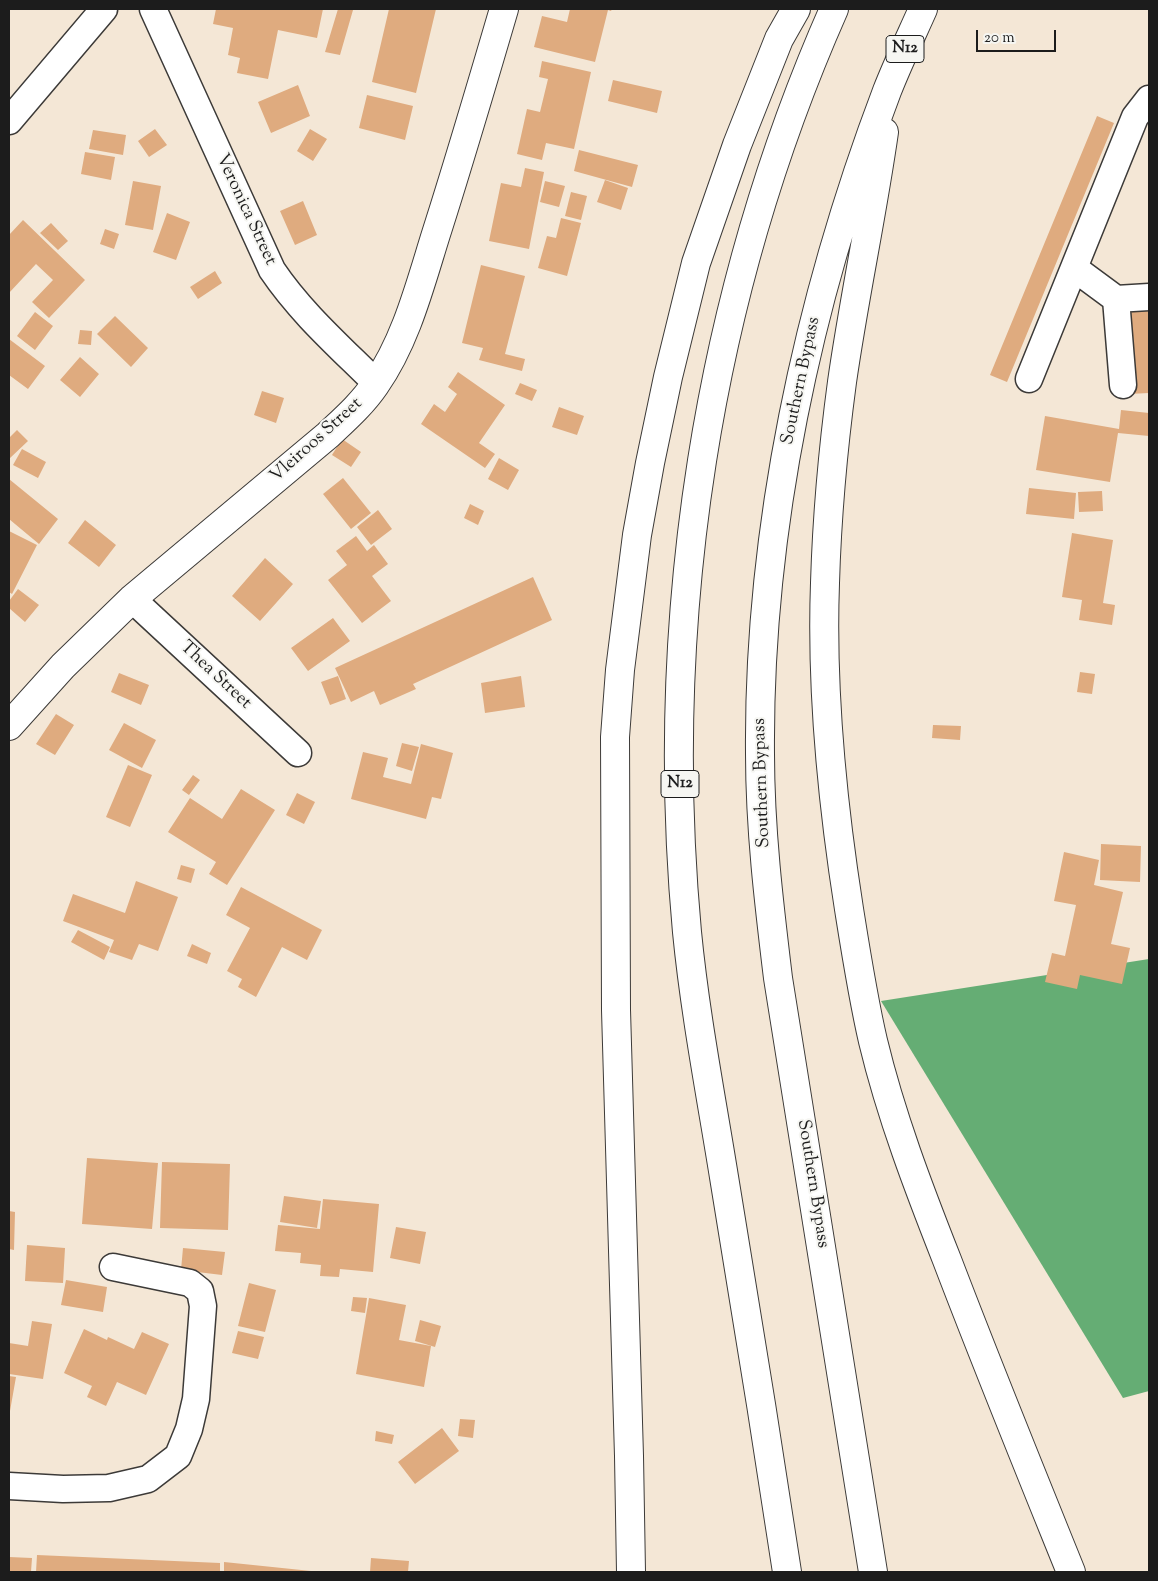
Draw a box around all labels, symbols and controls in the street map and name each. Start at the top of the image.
scale bar [978,20,1058,52]
text: 20 m [984,28,1015,49]
road number: N12 [886,36,924,62]
street label: Veronica Street [210,151,280,269]
street label: Southern Bypass [778,315,826,447]
street label: Vleiroos Street [266,394,368,488]
street label: Thea Street [175,637,255,715]
street label: Southern Bypass [750,718,776,848]
road number: N12 [661,771,699,798]
street label: Southern Bypass [791,1118,833,1250]

